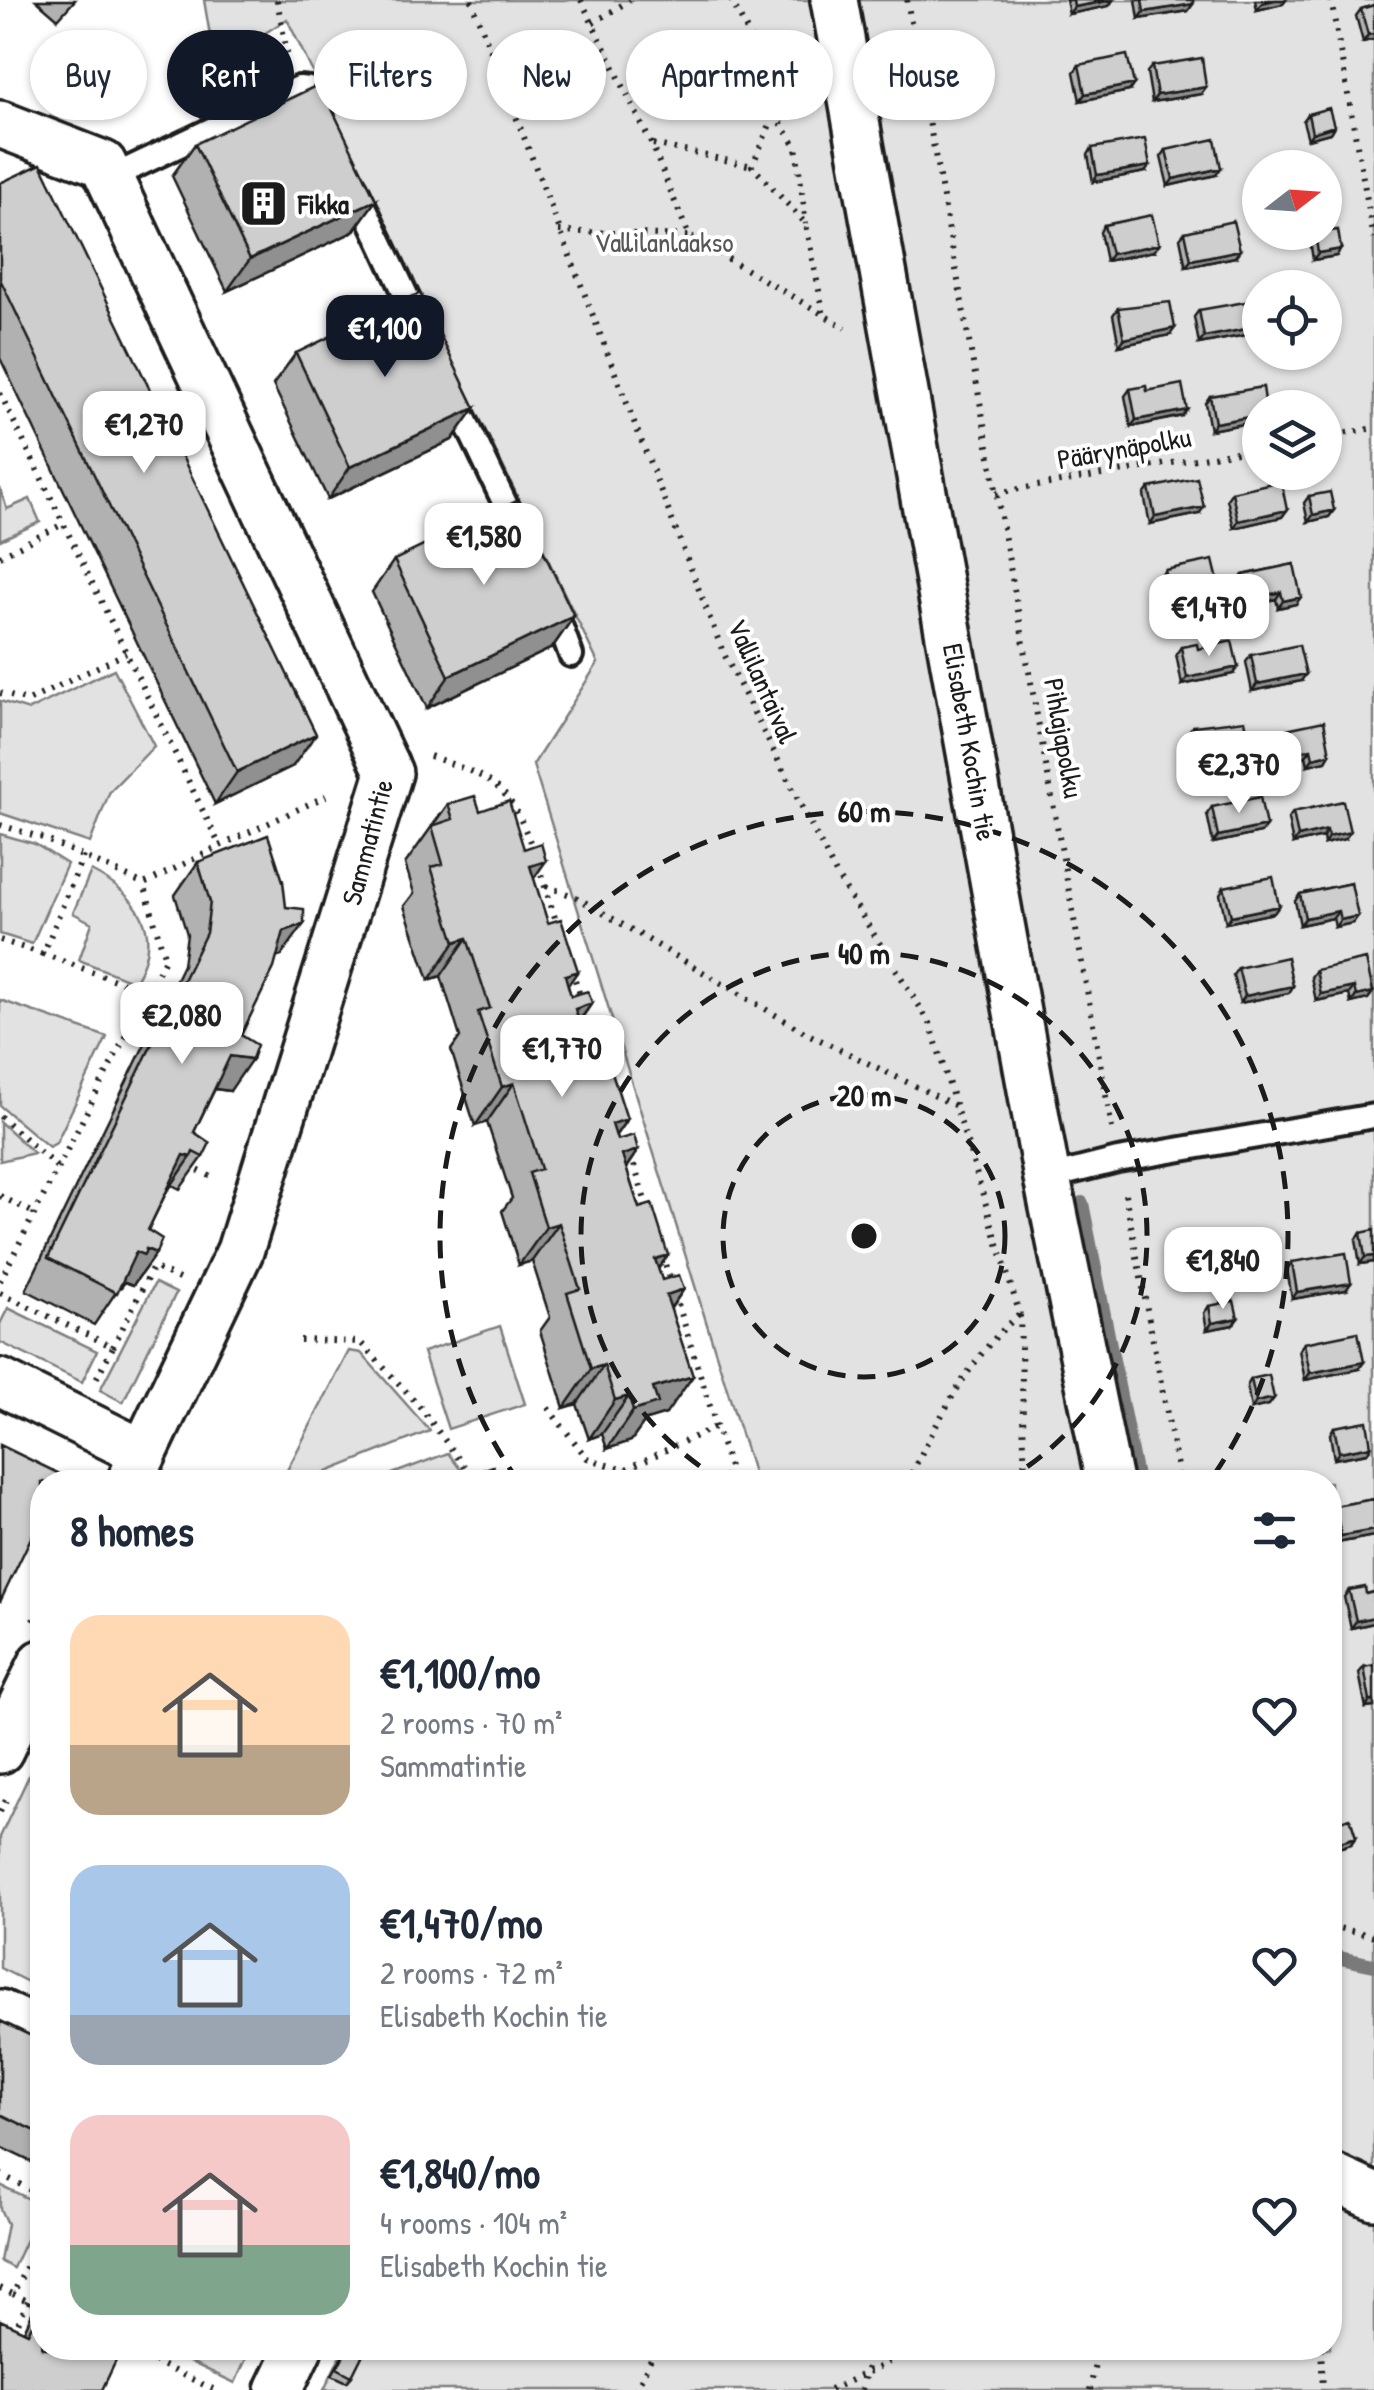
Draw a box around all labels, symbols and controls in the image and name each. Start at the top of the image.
chip: Buy [30,30,147,120]
chip: Rent [167,30,294,120]
chip: Filters [314,30,467,120]
chip: New [487,30,606,120]
chip: Apartment [626,30,833,120]
chip: House [853,30,995,120]
north arrow [1242,150,1342,250]
map controls [1242,150,1342,490]
building icon: Fikka [237,178,289,230]
place label: Fikka [297,185,349,223]
park label: Vallilanlaakso [594,223,734,261]
button: locate [1242,270,1342,370]
pin: €1,100 [304,295,466,380]
text: €1,100 [348,306,422,349]
button: layers [1242,390,1342,490]
pin: €1,270 [63,391,225,476]
text: €1,270 [105,402,183,445]
street label: Päärynäpolku [1054,418,1194,478]
pin: €1,580 [403,503,565,588]
text: €1,580 [446,514,522,557]
pin: €1,470 [1128,574,1290,659]
text: €1,470 [1171,585,1247,628]
street label: Vallilantaival [719,613,808,750]
street label: Elisabeth Kochin tie [934,641,1006,843]
street label: Pihlajapolku [1035,675,1093,801]
pin: €2,370 [1158,731,1320,816]
text: €2,370 [1198,742,1280,785]
street label: Sammatintie [332,775,402,909]
text: 60 m [838,791,890,831]
text: 40 m [838,933,890,973]
pin: €2,080 [101,982,263,1067]
text: €2,080 [142,993,222,1036]
pin: €1,770 [481,1015,643,1100]
text: €1,770 [522,1026,602,1069]
text: 20 m [837,1075,891,1115]
centre of rings [846,1218,882,1254]
pin: €1,840 [1142,1227,1304,1312]
text: €1,840 [1186,1238,1260,1281]
text: 8 homes [70,1502,194,1559]
icon: filters [1247,1503,1302,1558]
text: €1,100/mo [380,1644,540,1701]
icon: home [150,1655,270,1775]
icon: heart [1247,1688,1302,1743]
text: 2 rooms · 70 m² [380,1701,562,1744]
text: Sammatintie [380,1744,527,1787]
text: €1,470/mo [380,1894,543,1951]
icon: home [150,1905,270,2025]
icon: heart [1247,1938,1302,1993]
text: 2 rooms · 72 m² [380,1951,563,1994]
text: Elisabeth Kochin tie [380,1994,608,2037]
text: €1,840/mo [380,2144,540,2201]
icon: home [150,2155,270,2275]
icon: heart [1247,2188,1302,2243]
text: 4 rooms · 104 m² [380,2201,567,2244]
text: Elisabeth Kochin tie [380,2244,608,2287]

